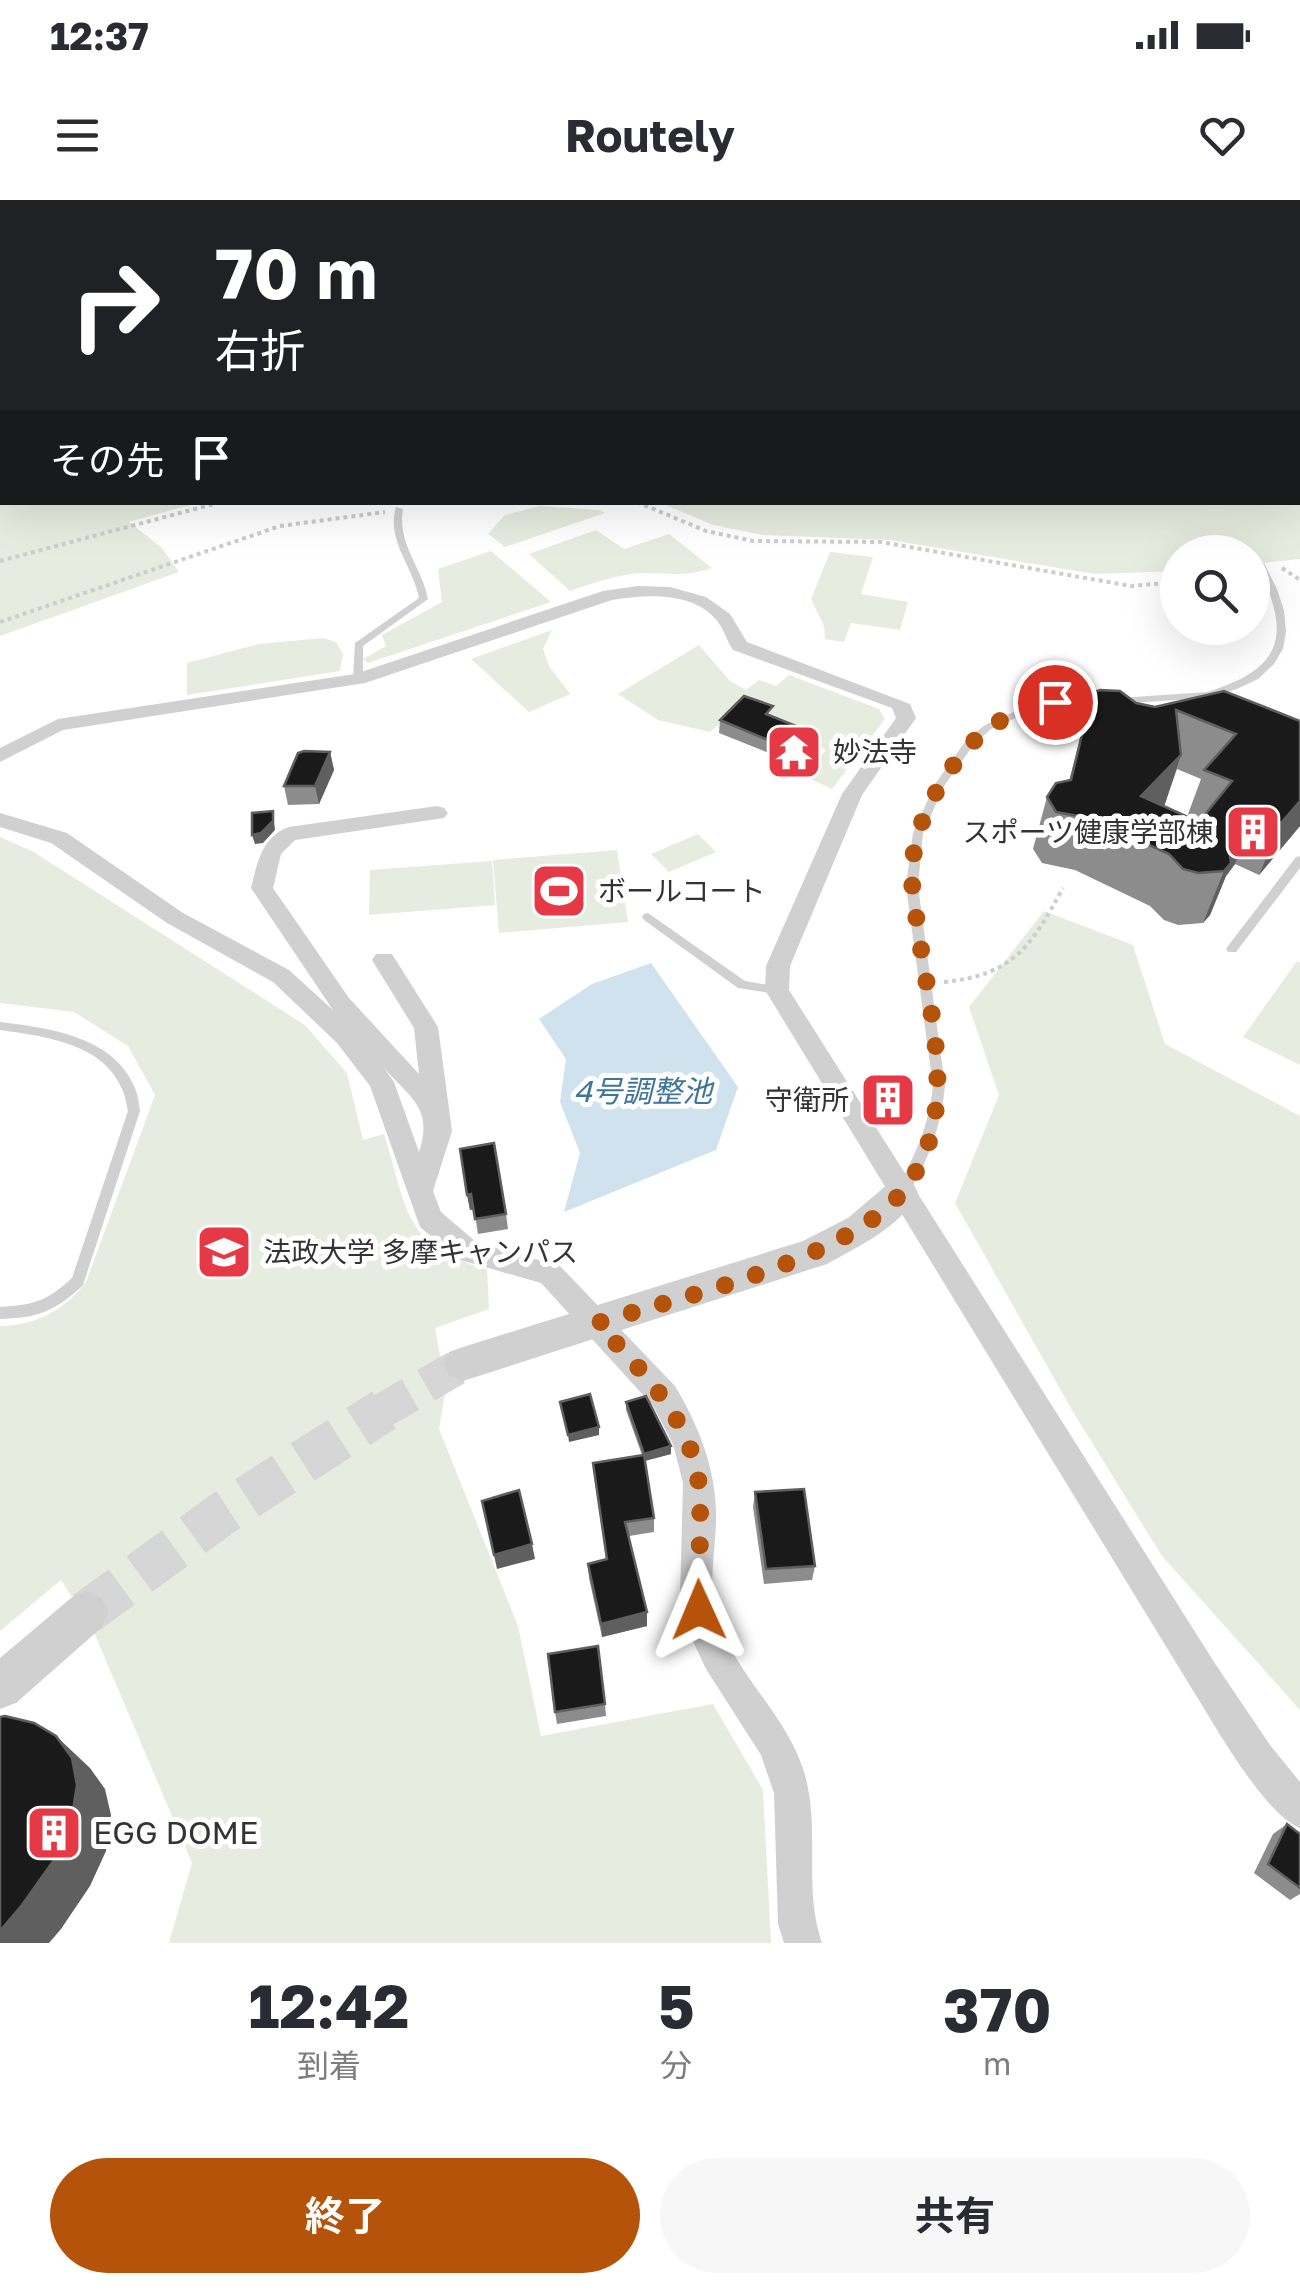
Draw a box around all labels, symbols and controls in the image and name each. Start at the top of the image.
text: 12:37 [50,13,149,58]
icon: menu [50,108,105,163]
text: Routely [565,108,735,162]
icon: heart [1195,108,1250,163]
text: 70 m [215,230,377,314]
icon: right [50,240,180,370]
text: 右折 [215,323,305,377]
icon: arrive [184,430,239,485]
text: その先 [50,437,164,482]
map controls [1160,535,1270,645]
button: search [1160,535,1270,645]
pin [1013,660,1098,745]
icon: arrive [1028,675,1083,730]
temple icon: 妙法寺 [764,722,824,782]
place label: 妙法寺 [833,735,917,768]
building icon: スポーツ健康学部棟 [1223,802,1283,862]
place label: スポーツ健康学部棟 [963,815,1214,848]
sports icon: ボールコート [529,861,589,921]
place label: ボールコート [598,874,765,907]
building icon: 守衛所 [858,1070,918,1130]
water label: 4号調整池 [574,1073,715,1109]
place label: 守衛所 [765,1083,849,1116]
school or university icon: 法政大学 多摩キャンパス [194,1222,254,1282]
place label: 法政大学 多摩キャンパス [263,1235,578,1268]
position arrow [647,1558,751,1662]
building icon: EGG DOME [24,1803,84,1863]
place label: EGG DOME [93,1813,259,1851]
text: 12:42 [249,1969,409,2041]
text: 5 [658,1969,695,2041]
text: 370 [943,1973,1051,2045]
text: m [983,2044,1011,2082]
text: 到着 [297,2046,361,2084]
text: 分 [660,2046,692,2084]
button: 終了 [50,2158,640,2273]
button: 共有 [660,2158,1250,2273]

